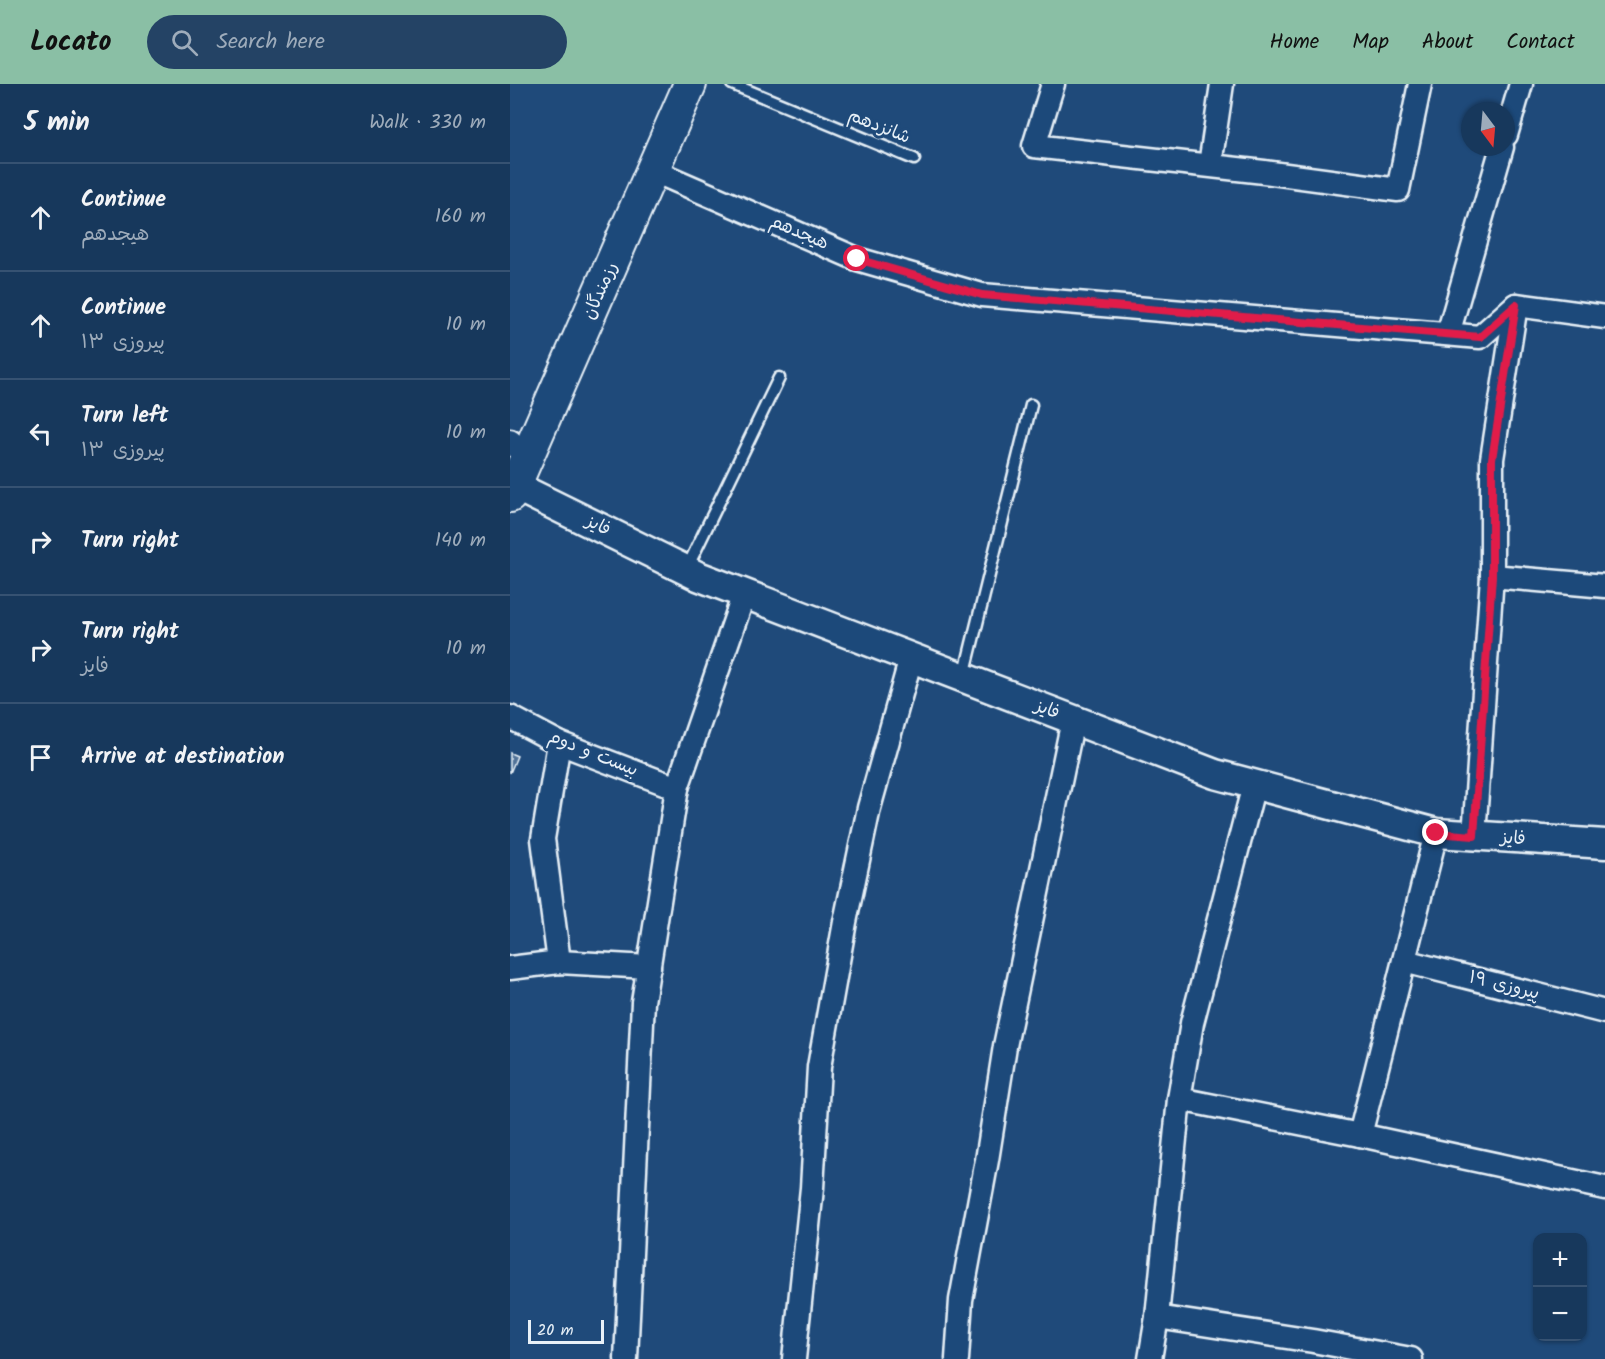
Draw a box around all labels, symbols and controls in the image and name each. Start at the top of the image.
search box [147,15,567,69]
text: Locato [30,20,111,65]
text: Search here [216,25,325,60]
icon: search [168,26,201,59]
text: Home [1270,26,1319,59]
text: Map [1352,26,1389,59]
text: About [1422,26,1473,59]
text: Contact [1506,26,1575,59]
street label: شانزدهم [844,101,914,153]
text: 5 min [24,102,90,144]
north arrow [1461,102,1515,156]
text: Walk · 330 m [369,107,486,139]
text: Continue [81,183,166,218]
icon: ahead [24,201,57,234]
text: 160 m [435,201,486,233]
street label: هیجدهم [765,208,833,258]
text: هیجدهم [81,219,149,251]
route start [843,245,869,271]
street label: رزمندگان [575,258,627,324]
text: Continue [81,291,166,326]
icon: ahead [24,309,57,342]
text: 10 m [446,309,486,341]
text: پیروزی ۱۳ [81,327,165,359]
text: Turn left [81,399,168,434]
icon: left [24,417,57,450]
text: 10 m [446,417,486,449]
text: پیروزی ۱۳ [81,435,165,467]
street label: فایز [579,507,616,545]
text: Turn right [81,524,179,559]
icon: right [24,525,57,558]
text: 140 m [435,525,486,557]
text: Turn right [81,615,179,650]
icon: right [24,633,57,666]
text: 10 m [446,633,486,665]
text: فایز [81,651,109,683]
street label: فایز [1028,691,1064,728]
street label: بیست و دوم [544,723,642,785]
text: Arrive at destination [81,740,284,775]
icon: arrive [24,741,57,774]
route end [1422,819,1448,845]
street label: فایز [1497,824,1527,854]
street label: پیروزی ۱۹ [1466,963,1542,1009]
map controls [1533,1233,1587,1341]
button: + [1533,1233,1587,1287]
button: − [1533,1287,1587,1341]
scale bar [528,1317,604,1344]
text: 20 m [537,1318,573,1343]

